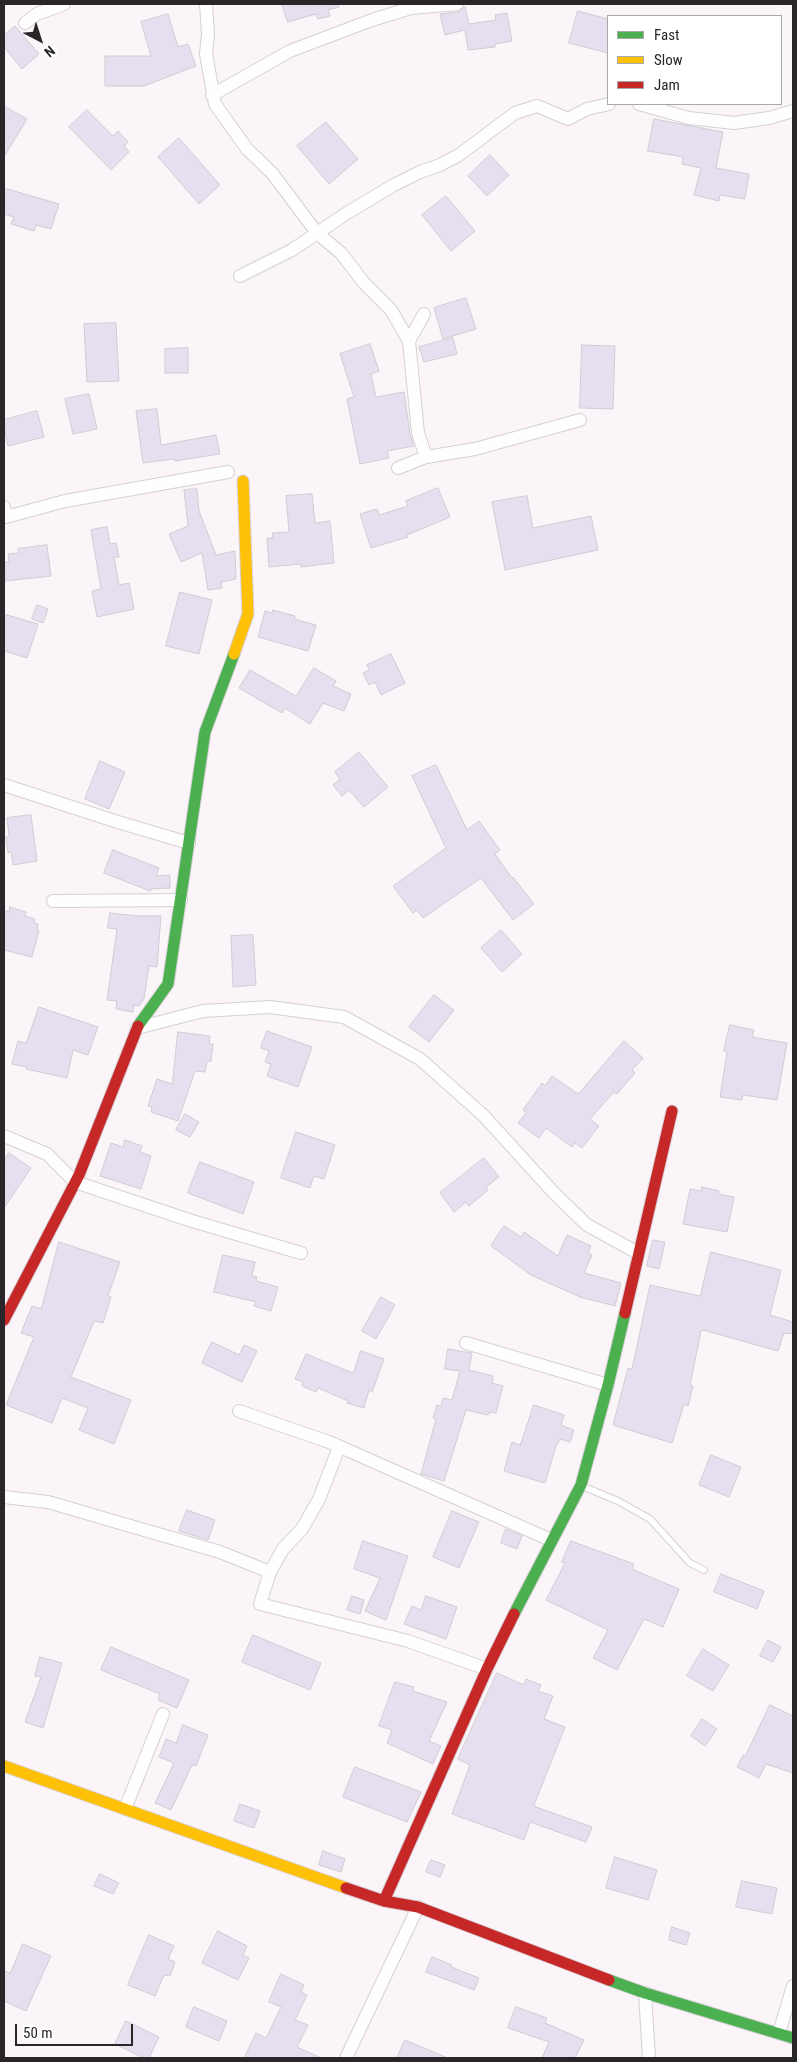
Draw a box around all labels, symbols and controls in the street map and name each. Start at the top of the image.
north arrow [15,15,65,65]
legend [607,15,782,105]
text: Fast [654,26,679,44]
text: N [41,43,58,60]
text: Slow [654,51,683,69]
text: Jam [654,76,680,94]
scale bar [18,2014,135,2046]
text: 50 m [23,2024,53,2042]

